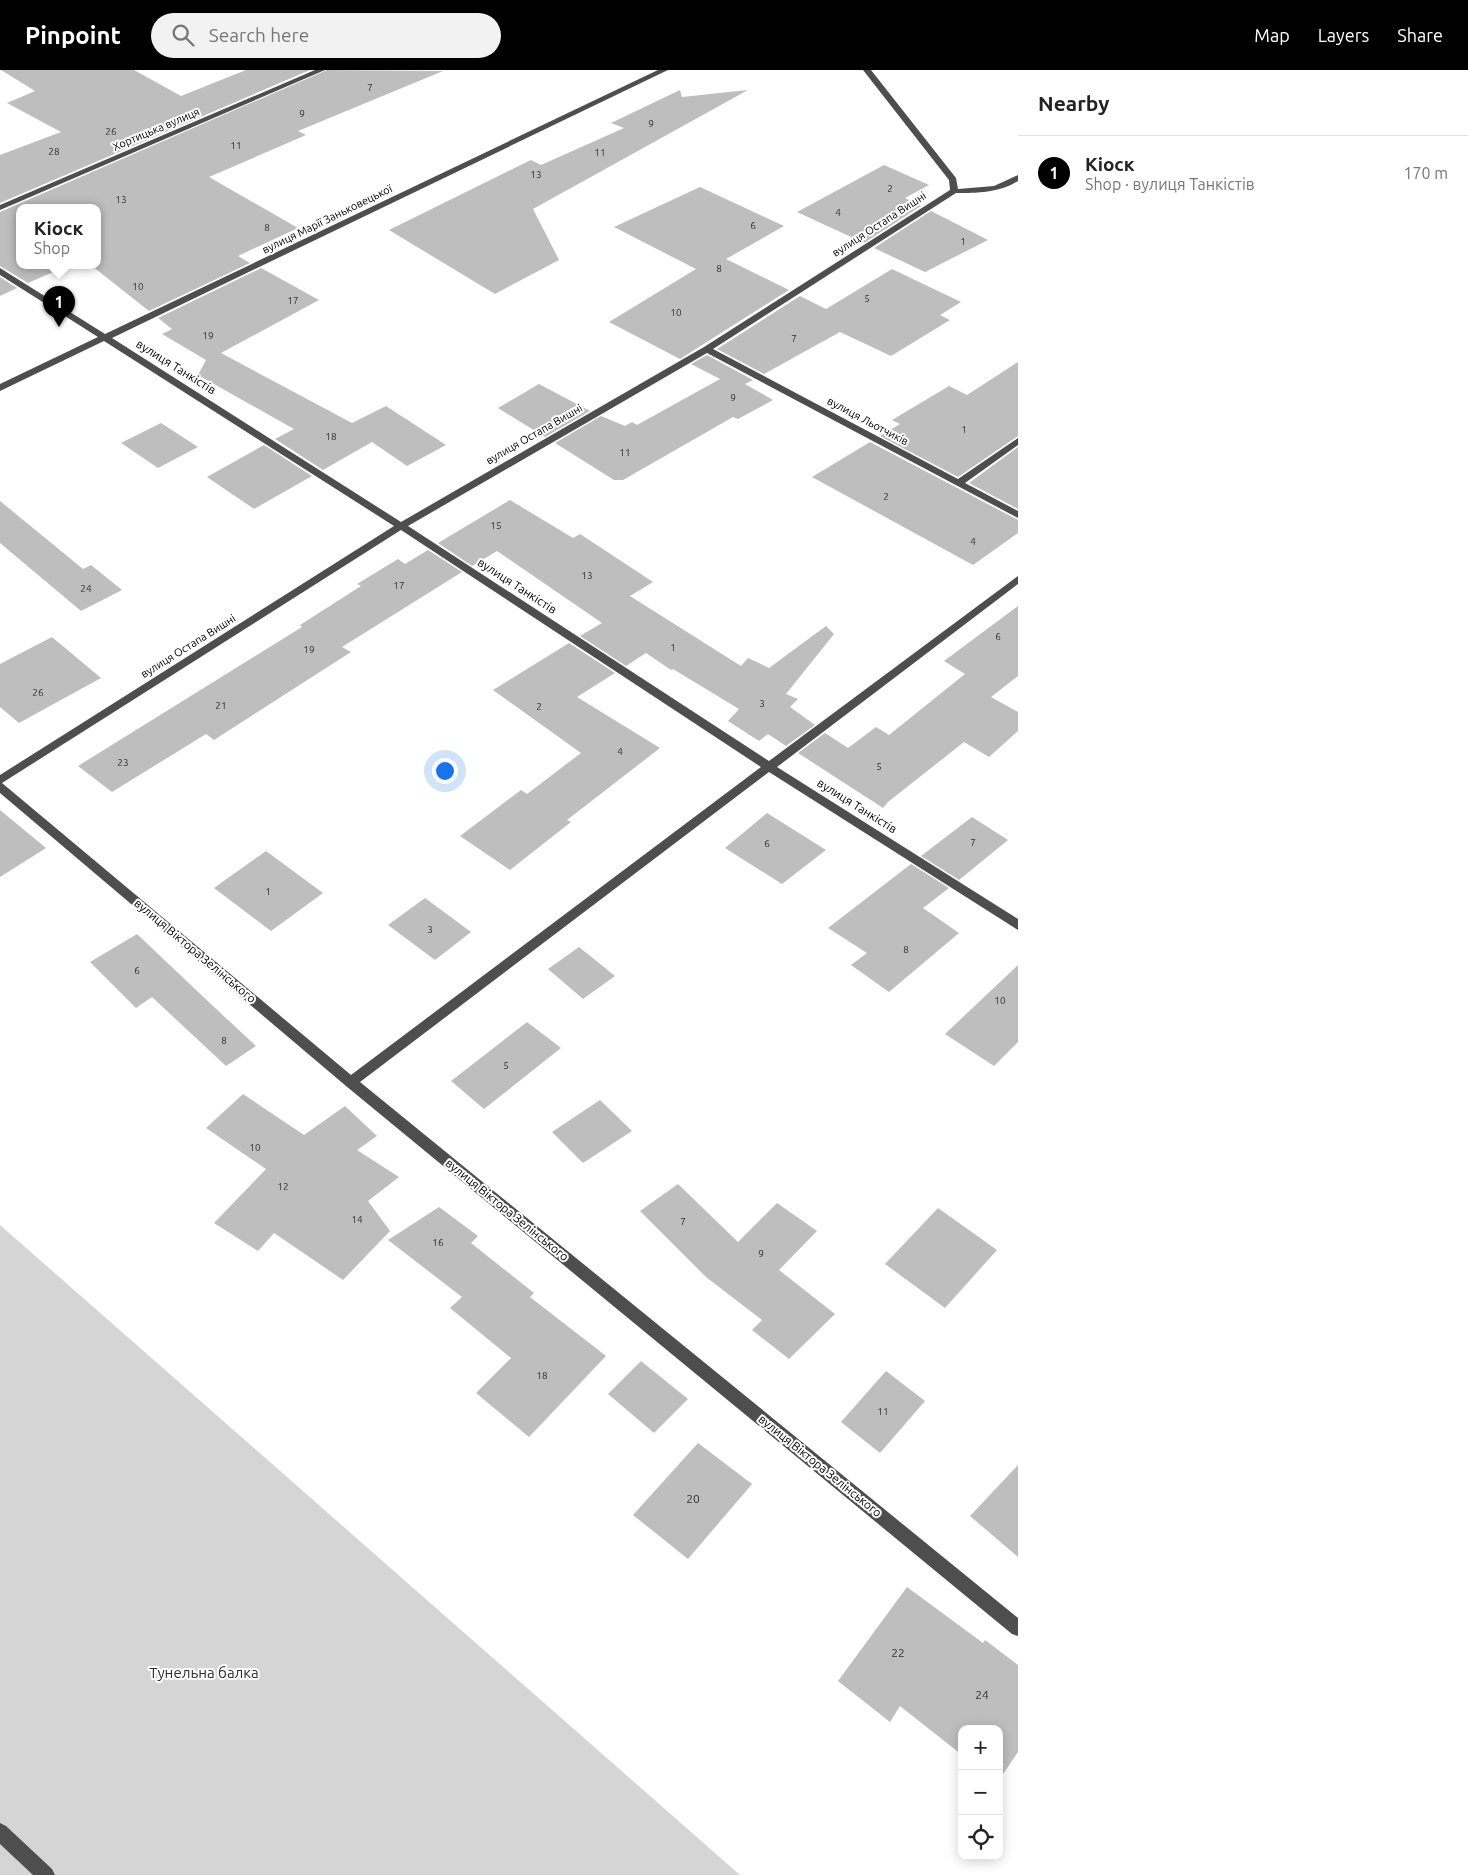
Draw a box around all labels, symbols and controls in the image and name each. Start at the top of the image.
search box [151,13,501,58]
icon: search [169,21,197,49]
text: Pinpoint [25,22,121,49]
text: Search here [209,24,309,46]
text: Map [1254,25,1290,45]
text: Layers [1318,25,1369,45]
text: Share [1397,25,1443,45]
house number: 7 [367,82,373,93]
text: Nearby [1038,91,1109,115]
street label: Хортицька вулиця [111,105,201,153]
house number: 9 [299,108,305,119]
house number: 9 [648,118,654,129]
house number: 26 [105,126,117,137]
house number: 11 [230,140,242,151]
house number: 28 [48,146,60,157]
house number: 11 [594,147,606,158]
text: Кіоск [1085,153,1134,175]
text: 1 [1049,164,1059,182]
text: 170 m [1403,164,1448,182]
house number: 13 [530,169,542,180]
text: Shop · вулиця Танкістів [1085,175,1255,193]
street label: вулиця Марії Заньковецької [260,182,394,256]
house number: 2 [887,183,893,194]
street label: вулиця Остапа Вишні [830,189,928,259]
house number: 13 [115,194,127,205]
popup [16,204,101,269]
house number: 4 [835,207,841,218]
text: Кіоск [34,217,83,239]
house number: 6 [750,220,756,231]
house number: 8 [264,222,270,233]
house number: 1 [960,236,966,247]
text: Shop [34,239,70,257]
house number: 8 [716,263,722,274]
house number: 10 [132,281,144,292]
pin: 1 [43,286,75,327]
house number: 5 [864,293,870,304]
house number: 17 [287,295,299,306]
house number: 10 [670,307,682,318]
house number: 19 [202,330,214,341]
house number: 7 [791,333,797,344]
street label: вулиця Танкістів [134,337,219,396]
house number: 9 [730,392,736,403]
street label: вулиця Льотчиків [825,395,911,447]
street label: вулиця Остапа Вишні [484,401,584,467]
house number: 1 [961,424,967,435]
house number: 18 [325,431,337,442]
house number: 11 [619,447,631,458]
house number: 2 [883,491,889,502]
house number: 15 [490,520,502,531]
house number: 4 [970,536,976,547]
street label: вулиця Танкістів [475,555,559,616]
house number: 13 [581,570,593,581]
house number: 17 [393,580,405,591]
house number: 24 [80,583,92,594]
street label: вулиця Остапа Вишні [138,612,238,680]
house number: 6 [995,631,1001,642]
house number: 1 [670,642,676,653]
house number: 19 [303,644,315,655]
house number: 26 [32,687,44,698]
house number: 3 [759,698,765,709]
house number: 21 [215,700,227,711]
house number: 2 [536,701,542,712]
house number: 4 [617,746,623,757]
house number: 23 [117,757,129,768]
your location [432,758,458,784]
house number: 5 [876,761,882,772]
street label: вулиця Танкістів [815,776,900,835]
house number: 7 [970,837,976,848]
house number: 6 [764,838,770,849]
house number: 1 [265,886,271,897]
street label: вулиця Віктора Зелінського [132,896,259,1005]
house number: 3 [427,924,433,935]
house number: 8 [903,944,909,955]
house number: 6 [134,965,140,976]
house number: 10 [994,995,1006,1006]
house number: 8 [221,1035,227,1046]
house number: 5 [503,1060,509,1071]
house number: 10 [249,1142,261,1153]
street label: вулиця Віктора Зелінського [443,1156,571,1263]
house number: 12 [277,1181,289,1192]
house number: 14 [351,1214,363,1225]
house number: 7 [680,1216,686,1227]
house number: 16 [432,1237,444,1248]
house number: 9 [758,1248,764,1259]
house number: 18 [536,1370,548,1381]
house number: 11 [877,1406,889,1417]
street label: вулиця Віктора Зелінського [756,1412,884,1519]
house number: 20 [686,1492,700,1505]
house number: 22 [891,1646,905,1659]
park label: Тунельна балка [149,1664,259,1681]
house number: 24 [975,1688,989,1701]
map controls [958,1725,1003,1860]
button: + [958,1725,1003,1770]
button: − [958,1770,1003,1815]
button: locate [958,1815,1003,1860]

